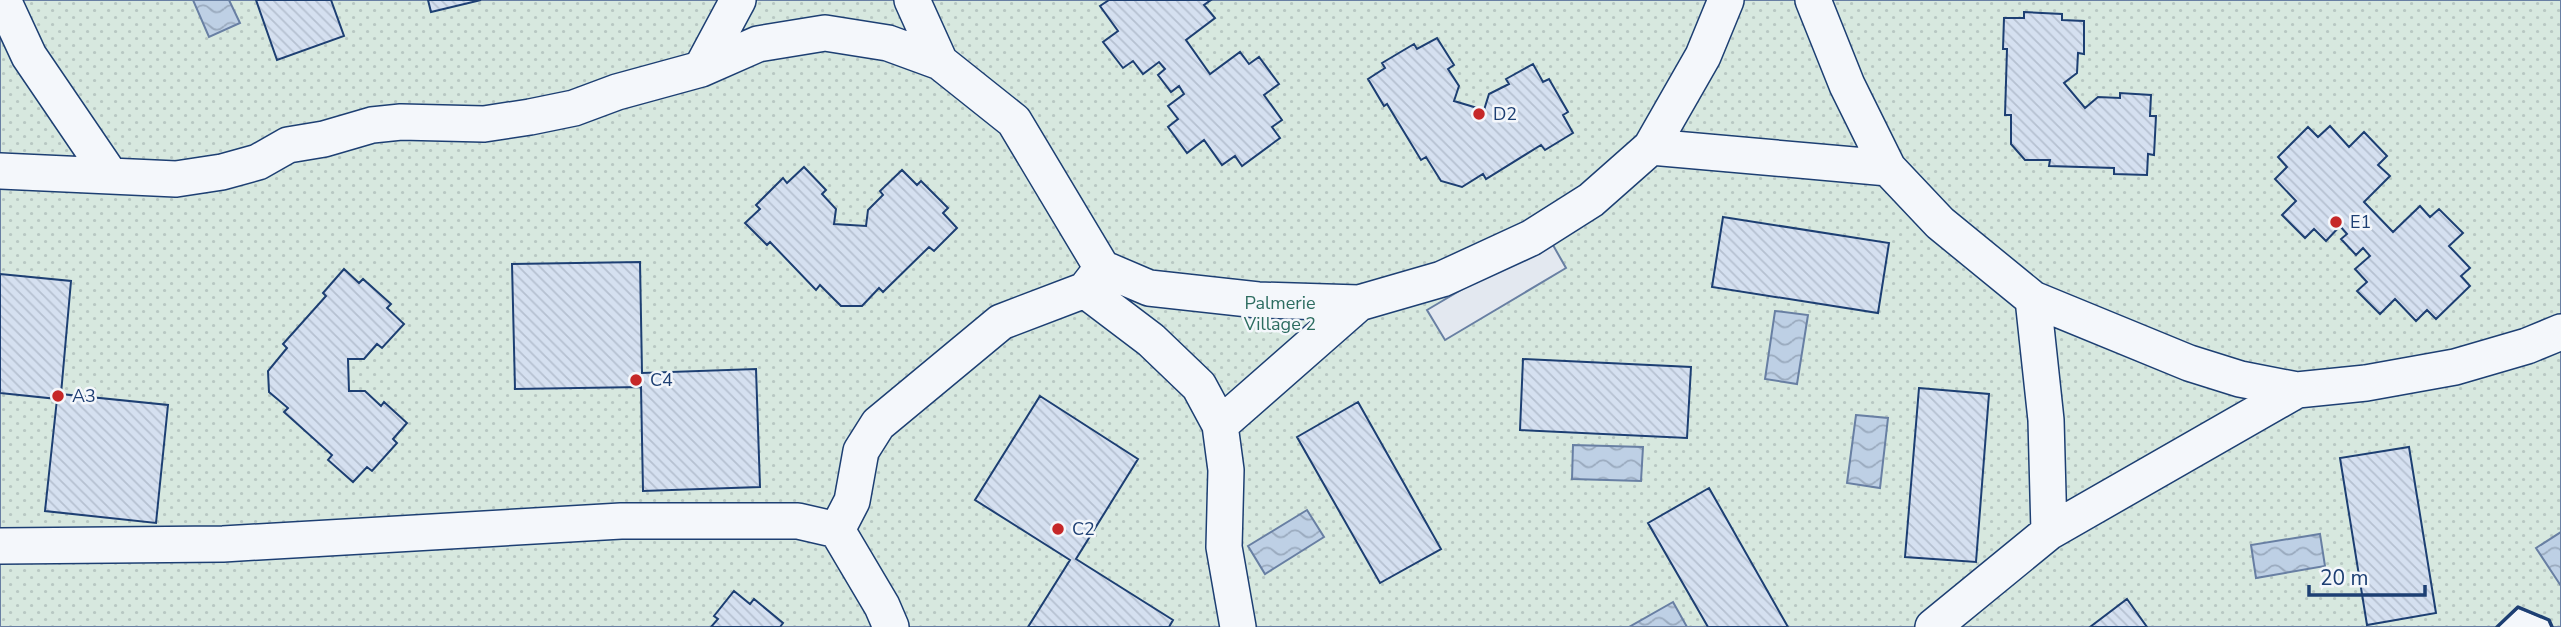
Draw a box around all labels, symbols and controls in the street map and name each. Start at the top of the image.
place label: D2 [1493,102,1517,126]
marker: D2 [1471,106,1487,122]
place label: E1 [2350,210,2371,234]
marker: E1 [2328,214,2344,230]
park label: Palmerie Village 2 [1243,291,1316,336]
place label: C4 [650,368,673,392]
marker: C4 [628,372,644,388]
place label: A3 [72,384,96,408]
marker: A3 [50,388,66,404]
place label: C2 [1072,517,1095,541]
marker: C2 [1050,521,1066,537]
scale bar [2309,554,2424,598]
text: 20 m [2320,564,2369,592]

